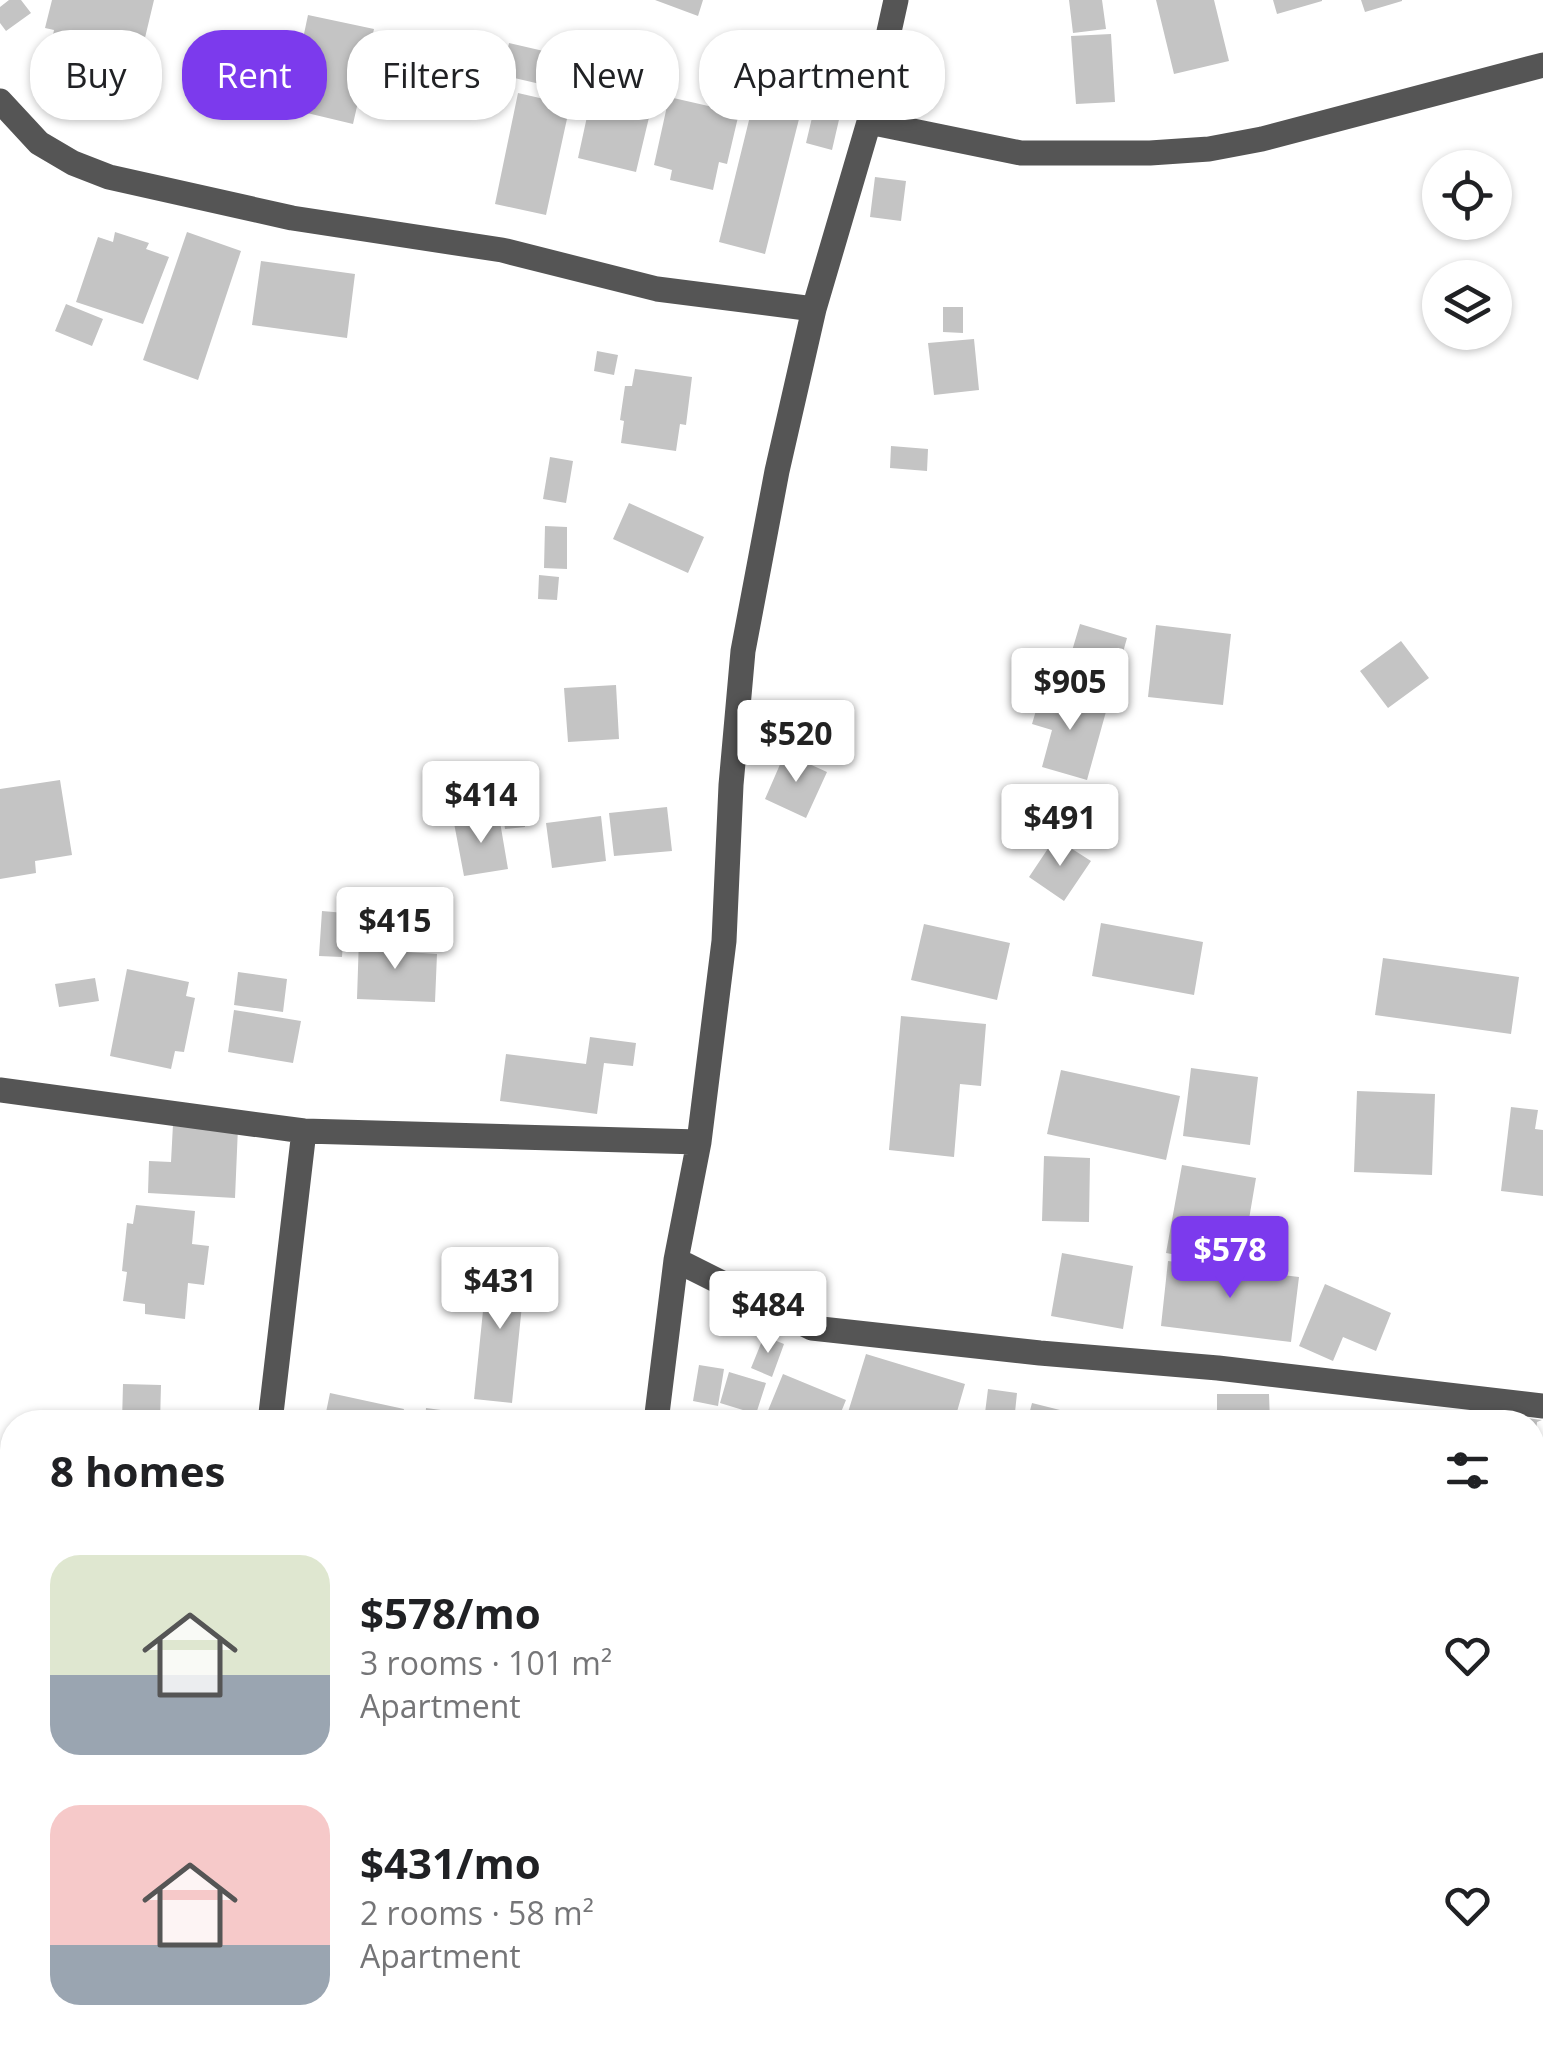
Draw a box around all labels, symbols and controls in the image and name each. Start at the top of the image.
chip: Buy [30,30,162,120]
chip: Rent [182,30,327,120]
chip: Filters [347,30,516,120]
chip: New [536,30,679,120]
chip: Apartment [699,30,945,120]
map controls [1422,150,1512,350]
button: locate [1422,150,1512,240]
button: layers [1422,260,1512,350]
pin: $905 [1011,648,1129,733]
text: $905 [1033,659,1107,702]
pin: $520 [737,700,855,785]
text: $520 [759,711,833,754]
pin: $414 [422,761,540,846]
text: $414 [444,772,518,815]
pin: $491 [1001,784,1119,869]
text: $491 [1023,795,1097,838]
pin: $415 [336,887,454,972]
text: $415 [358,898,432,941]
pin: $578 [1171,1216,1289,1301]
text: $578 [1193,1227,1267,1270]
pin: $431 [441,1247,559,1332]
text: $431 [463,1258,537,1301]
pin: $484 [709,1271,827,1356]
text: $484 [731,1282,805,1325]
text: 8 homes [50,1442,225,1499]
icon: filters [1440,1443,1495,1498]
text: $578/mo [360,1584,541,1641]
icon: home [130,1595,250,1715]
icon: heart [1440,1628,1495,1683]
text: 3 rooms · 101 m² [360,1641,612,1684]
text: Apartment [360,1684,521,1727]
text: $431/mo [360,1834,541,1891]
icon: home [130,1845,250,1965]
icon: heart [1440,1878,1495,1933]
text: 2 rooms · 58 m² [360,1891,594,1934]
text: Apartment [360,1934,521,1977]

